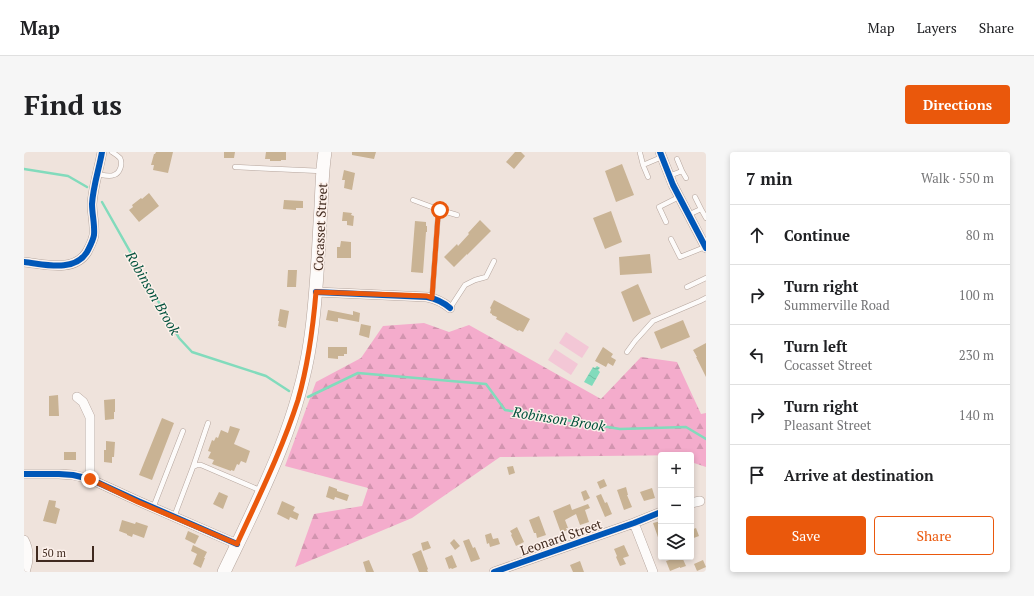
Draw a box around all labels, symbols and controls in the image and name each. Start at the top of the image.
text: Map [20,15,60,40]
text: Map [868,18,895,37]
text: Layers [917,18,957,37]
text: Share [979,18,1014,37]
button: Directions [905,85,1010,124]
text: Find us [24,86,122,123]
text: 7 min [746,167,793,190]
text: Walk · 550 m [921,169,994,187]
street label: Cocasset Street [309,182,331,272]
route start [431,201,449,219]
icon: ahead [746,224,768,246]
text: Continue [784,225,850,245]
text: 80 m [966,226,994,244]
water label: Robinson Brook [121,247,185,338]
text: Turn right [784,276,859,296]
icon: right [746,284,768,306]
text: 100 m [959,286,994,304]
text: Summerville Road [784,296,890,314]
text: Turn left [784,336,848,356]
icon: left [746,344,768,366]
text: 230 m [959,346,994,364]
text: Cocasset Street [784,356,872,374]
text: Turn right [784,396,859,416]
water label: Robinson Brook [510,402,607,435]
icon: right [746,404,768,426]
text: 140 m [959,406,994,424]
text: Pleasant Street [784,416,871,434]
map controls [658,452,694,560]
button: + [658,452,694,488]
icon: arrive [746,464,768,486]
text: Arrive at destination [784,465,934,485]
route end [81,470,99,488]
button: − [658,488,694,524]
street label: Leonard Street [518,515,604,559]
button: Save [746,516,866,555]
button: Share [874,516,994,555]
button: layers [658,524,694,560]
scale bar [36,544,94,563]
text: 50 m [42,546,66,560]

